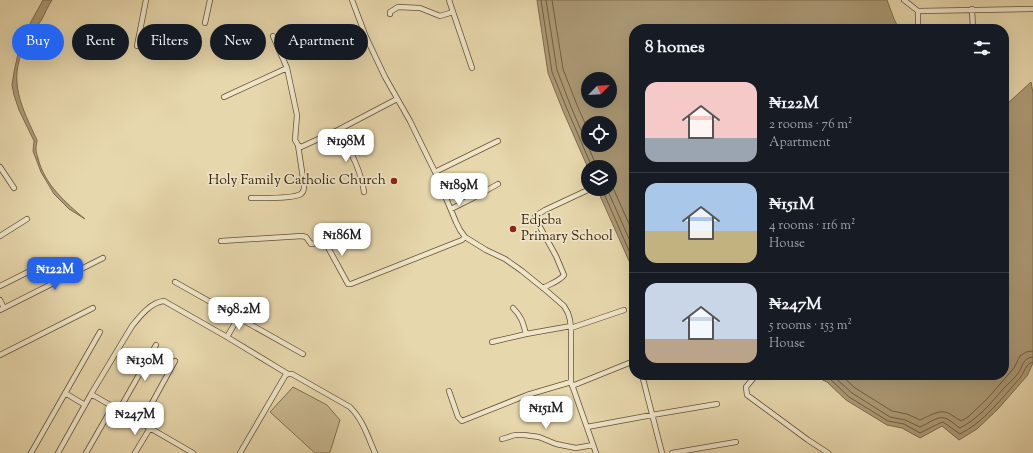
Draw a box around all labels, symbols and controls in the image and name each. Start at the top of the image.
chip: Buy [12,24,64,60]
chip: Rent [72,24,129,60]
chip: Filters [137,24,202,60]
chip: New [210,24,266,60]
chip: Apartment [274,24,368,60]
text: 8 homes [645,36,705,60]
icon: filters [971,37,993,59]
north arrow [581,72,617,108]
map controls [581,72,617,196]
text: ₦122M [769,92,819,116]
icon: home [677,98,725,146]
button: locate [581,116,617,152]
text: 2 rooms · 76 m² [769,116,853,134]
pin: ₦198M [318,129,374,163]
text: ₦198M [327,133,365,151]
text: Apartment [769,134,830,152]
button: layers [581,160,617,196]
place label: Holy Family Catholic Church [208,171,386,191]
pin: ₦189M [431,173,487,207]
marker: Holy Family Catholic Church [389,176,399,186]
text: ₦189M [440,177,478,195]
text: ₦151M [769,193,814,217]
icon: home [677,199,725,247]
place label: Edjeba Primary School [521,211,613,247]
text: 4 rooms · 116 m² [769,217,855,235]
pin: ₦186M [314,223,370,257]
marker: Edjeba Primary School [508,224,518,234]
text: ₦186M [323,227,361,245]
text: House [769,235,805,253]
pin: ₦122M [27,257,83,291]
text: ₦122M [36,261,74,279]
text: ₦247M [769,293,822,317]
pin: ₦98.2M [206,297,272,331]
icon: home [677,299,725,347]
text: ₦98.2M [217,301,261,319]
text: 5 rooms · 153 m² [769,317,852,335]
text: House [769,335,805,353]
pin: ₦130M [117,348,173,382]
text: ₦130M [126,352,164,370]
pin: ₦151M [518,396,574,430]
text: ₦151M [529,400,563,418]
pin: ₦247M [107,402,163,436]
text: ₦247M [115,406,155,424]

